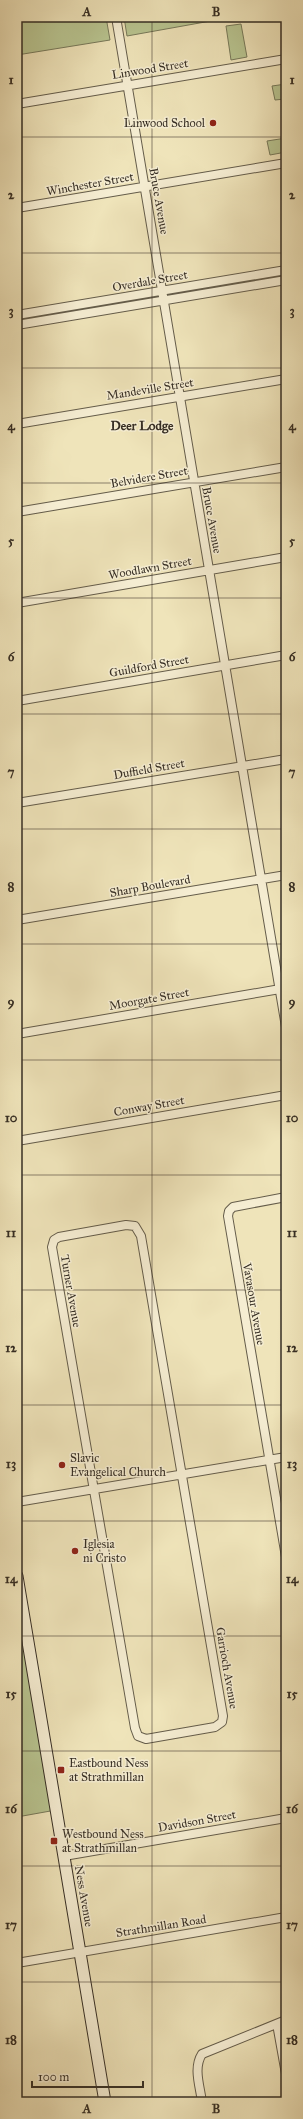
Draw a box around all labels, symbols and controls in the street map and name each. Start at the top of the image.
text: A [82,4,92,20]
text: B [212,4,221,20]
street label: Linwood Street [111,56,190,82]
text: 1 [8,72,14,88]
text: 1 [289,72,295,88]
place label: Linwood School [124,116,206,130]
marker: Linwood School [208,118,218,128]
street label: Bruce Avenue [146,167,172,235]
street label: Winchester Street [45,169,135,199]
text: 2 [8,187,15,203]
text: 2 [289,187,296,203]
street label: Overdale Street [111,267,189,294]
text: 3 [8,303,14,319]
text: 3 [289,303,295,319]
street label: Mandeville Street [106,375,195,403]
text: 4 [7,418,15,434]
district label: Deer Lodge [110,418,174,434]
text: 4 [288,418,296,434]
street label: Belvidere Street [109,463,189,491]
street label: Bruce Avenue [199,486,225,554]
text: 5 [8,533,15,549]
text: 5 [289,533,296,549]
street label: Woodlawn Street [107,554,193,582]
text: 6 [8,649,16,665]
text: 6 [289,649,297,665]
street label: Guildford Street [108,652,191,680]
street label: Duffield Street [112,756,186,782]
text: 7 [8,764,15,780]
text: 7 [289,764,296,780]
street label: Sharp Boulevard [109,872,191,900]
text: 8 [8,879,15,895]
text: 8 [289,879,296,895]
street label: Moorgate Street [108,985,191,1014]
text: 9 [8,994,15,1010]
text: 9 [289,994,296,1010]
street label: Conway Street [113,1093,186,1119]
text: 10 [5,1110,18,1126]
text: 10 [286,1110,299,1126]
text: 11 [6,1225,16,1241]
text: 11 [287,1225,297,1241]
street label: Turner Avenue [58,1254,84,1328]
street label: Vavasour Avenue [240,1261,268,1346]
text: 12 [5,1340,17,1356]
text: 12 [286,1340,298,1356]
place label: Slavic Evangelical Church [70,1451,166,1480]
text: 13 [6,1456,16,1472]
text: 13 [287,1456,297,1472]
marker: Slavic Evangelical Church [57,1460,67,1470]
place label: Iglesia ni Cristo [83,1537,126,1565]
marker: Iglesia ni Cristo [70,1546,80,1556]
text: 14 [5,1571,18,1587]
text: 14 [286,1571,299,1587]
street label: Garrioch Avenue [213,1626,241,1710]
text: 15 [5,1686,17,1702]
text: 15 [286,1686,298,1702]
place label: Eastbound Ness at Strathmillan [69,1756,148,1784]
marker: Eastbound Ness at Strathmillan [56,1765,66,1775]
text: 16 [5,1801,18,1817]
text: 16 [286,1801,299,1817]
street label: Davidson Street [157,1807,238,1835]
place label: Westbound Ness at Strathmillan [62,1827,144,1855]
marker: Westbound Ness at Strathmillan [49,1836,59,1846]
street label: Ness Avenue [72,1864,96,1928]
street label: Strathmillan Road [115,1912,207,1940]
text: 17 [5,1917,17,1933]
text: 17 [286,1917,298,1933]
text: 18 [5,2032,17,2048]
text: 18 [286,2032,298,2048]
scale bar [32,2063,143,2089]
text: 100 m [38,2070,69,2084]
text: A [82,2101,92,2117]
text: B [212,2101,221,2117]

